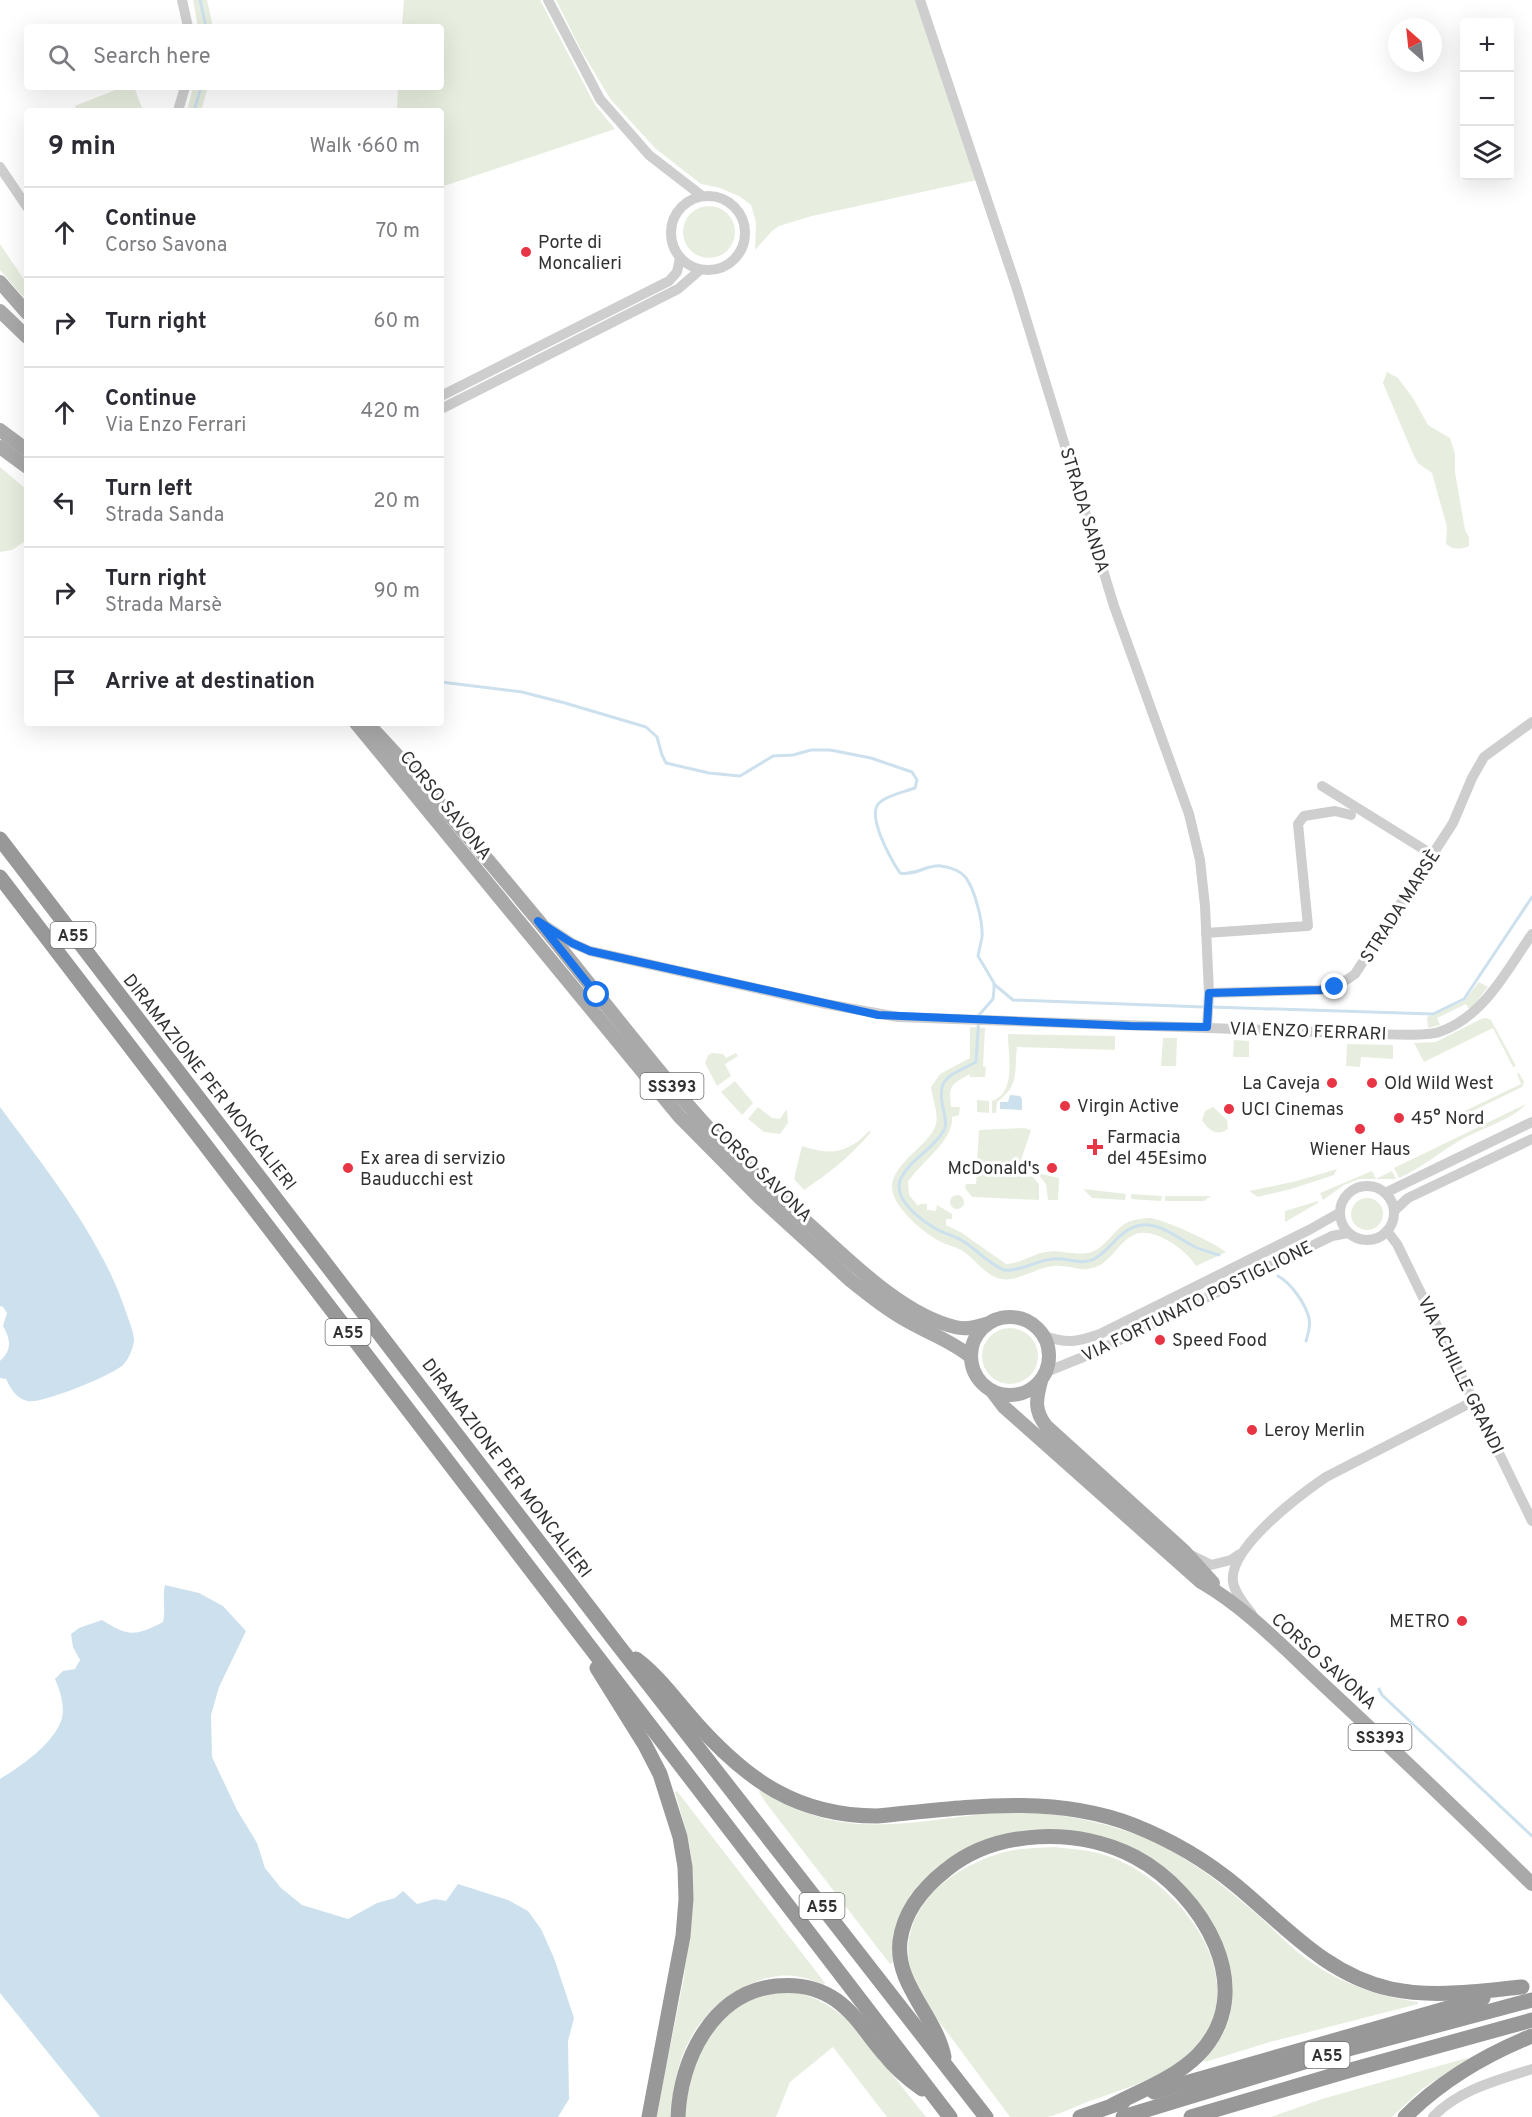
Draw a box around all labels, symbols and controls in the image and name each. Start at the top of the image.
north arrow [1388,18,1442,72]
map controls [1460,18,1514,180]
button: + [1460,18,1514,72]
search box [24,24,444,90]
icon: search [45,41,78,74]
text: Search here [93,44,211,71]
button: − [1460,72,1514,126]
button: layers [1460,126,1514,180]
text: 9 min [48,131,116,164]
text: Walk · 660 m [310,134,420,160]
text: Continue [105,206,196,233]
icon: ahead [48,216,81,249]
text: 70 m [376,219,420,245]
place label: Porte di Moncalieri [538,232,622,276]
text: Corso Savona [105,233,227,259]
marker: Porte di Moncalieri [519,245,533,259]
icon: right [48,306,81,339]
text: Turn right [105,309,207,336]
text: 60 m [374,309,420,335]
text: Continue [105,386,196,413]
icon: ahead [48,396,81,429]
text: 420 m [361,399,420,425]
text: Via Enzo Ferrari [105,413,246,439]
street label: STRADA SANDA [1054,445,1114,576]
text: Turn left [105,476,193,503]
icon: left [48,486,81,519]
text: 20 m [373,489,420,515]
text: Strada Sanda [105,503,224,529]
text: Turn right [105,566,207,593]
icon: right [48,576,81,609]
text: 90 m [374,579,420,605]
text: Strada Marsè [105,593,222,619]
icon: arrive [48,666,81,699]
text: Arrive at destination [105,669,315,696]
street label: CORSO SAVONA [394,747,496,865]
street label: STRADA MARSÈ [1354,845,1446,968]
road number: A55 [50,922,96,948]
street label: DIRAMAZIONE PER MONCALIERI [117,970,301,1196]
route end [1321,973,1347,999]
route start [583,981,609,1007]
street label: VIA ENZO FERRARI [1229,1018,1387,1047]
road number: SS393 [640,1073,704,1099]
place label: La Caveja [1242,1073,1320,1096]
place label: Old Wild West [1384,1073,1494,1096]
marker: La Caveja [1325,1076,1339,1090]
marker: Old Wild West [1365,1076,1379,1090]
place label: Virgin Active [1077,1096,1179,1119]
marker: Virgin Active [1058,1099,1072,1113]
place label: UCI Cinemas [1241,1099,1344,1122]
marker: UCI Cinemas [1222,1102,1236,1116]
place label: 45° Nord [1411,1108,1484,1131]
marker: 45° Nord [1392,1111,1406,1125]
street label: CORSO SAVONA [704,1118,816,1228]
marker: Wiener Haus [1353,1122,1367,1136]
place label: Farmacia del 45Esimo [1107,1127,1207,1171]
place label: Wiener Haus [1309,1139,1411,1162]
marker: Farmacia del 45Esimo [1088,1140,1102,1154]
place label: Ex area di servizio Bauducchi est [360,1148,506,1192]
place label: McDonald's [948,1158,1040,1181]
marker: Ex area di servizio Bauducchi est [341,1161,355,1175]
marker: McDonald's [1045,1161,1059,1175]
street label: VIA FORTUNATO POSTIGLIONE [1079,1236,1317,1368]
street label: VIA ACHILLE GRANDI [1411,1293,1508,1458]
road number: A55 [326,1319,370,1345]
place label: Speed Food [1172,1330,1267,1353]
marker: Speed Food [1153,1333,1167,1347]
street label: DIRAMAZIONE PER MONCALIERI [416,1355,596,1583]
place label: Leroy Merlin [1264,1420,1365,1443]
marker: Leroy Merlin [1245,1423,1259,1437]
street label: CORSO SAVONA [1265,1609,1381,1716]
place label: METRO [1389,1611,1450,1634]
marker: METRO [1455,1614,1469,1628]
road number: SS393 [1348,1724,1412,1750]
road number: A55 [800,1893,844,1919]
road number: A55 [1304,2042,1350,2068]

